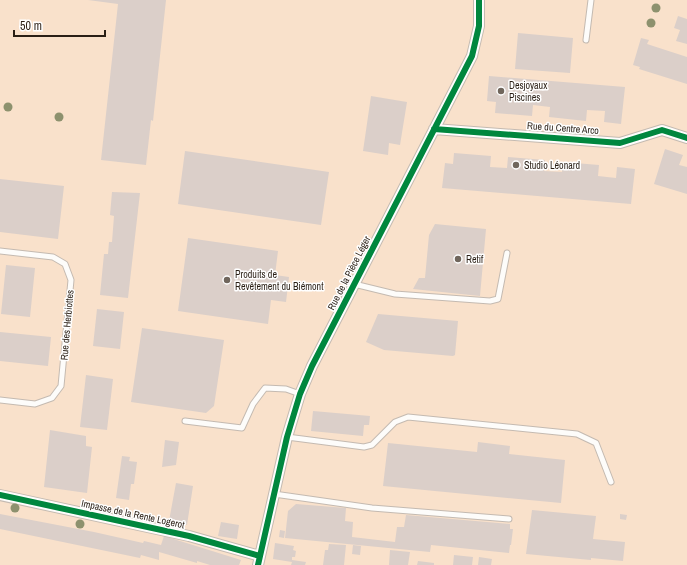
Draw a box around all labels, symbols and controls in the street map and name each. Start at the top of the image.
scale bar [14,12,105,38]
text: 50 m [20,18,42,34]
place label: Desjoyaux Piscines [509,79,548,104]
marker: Desjoyaux Piscines [496,86,506,96]
street label: Rue du Centre Arco [527,119,600,137]
place label: Studio Léonard [524,159,580,172]
marker: Studio Léonard [511,160,521,170]
street label: Rue de la Pièce Léger [325,233,373,312]
place label: Retif [466,253,484,266]
marker: Retif [453,254,463,264]
place label: Produits de Revêtement du Biémont [235,268,324,293]
marker: Produits de Revêtement du Biémont [222,275,232,285]
street label: Rue des Herbiottes [57,289,77,361]
street label: Impasse de la Rente Logerot [80,497,187,531]

